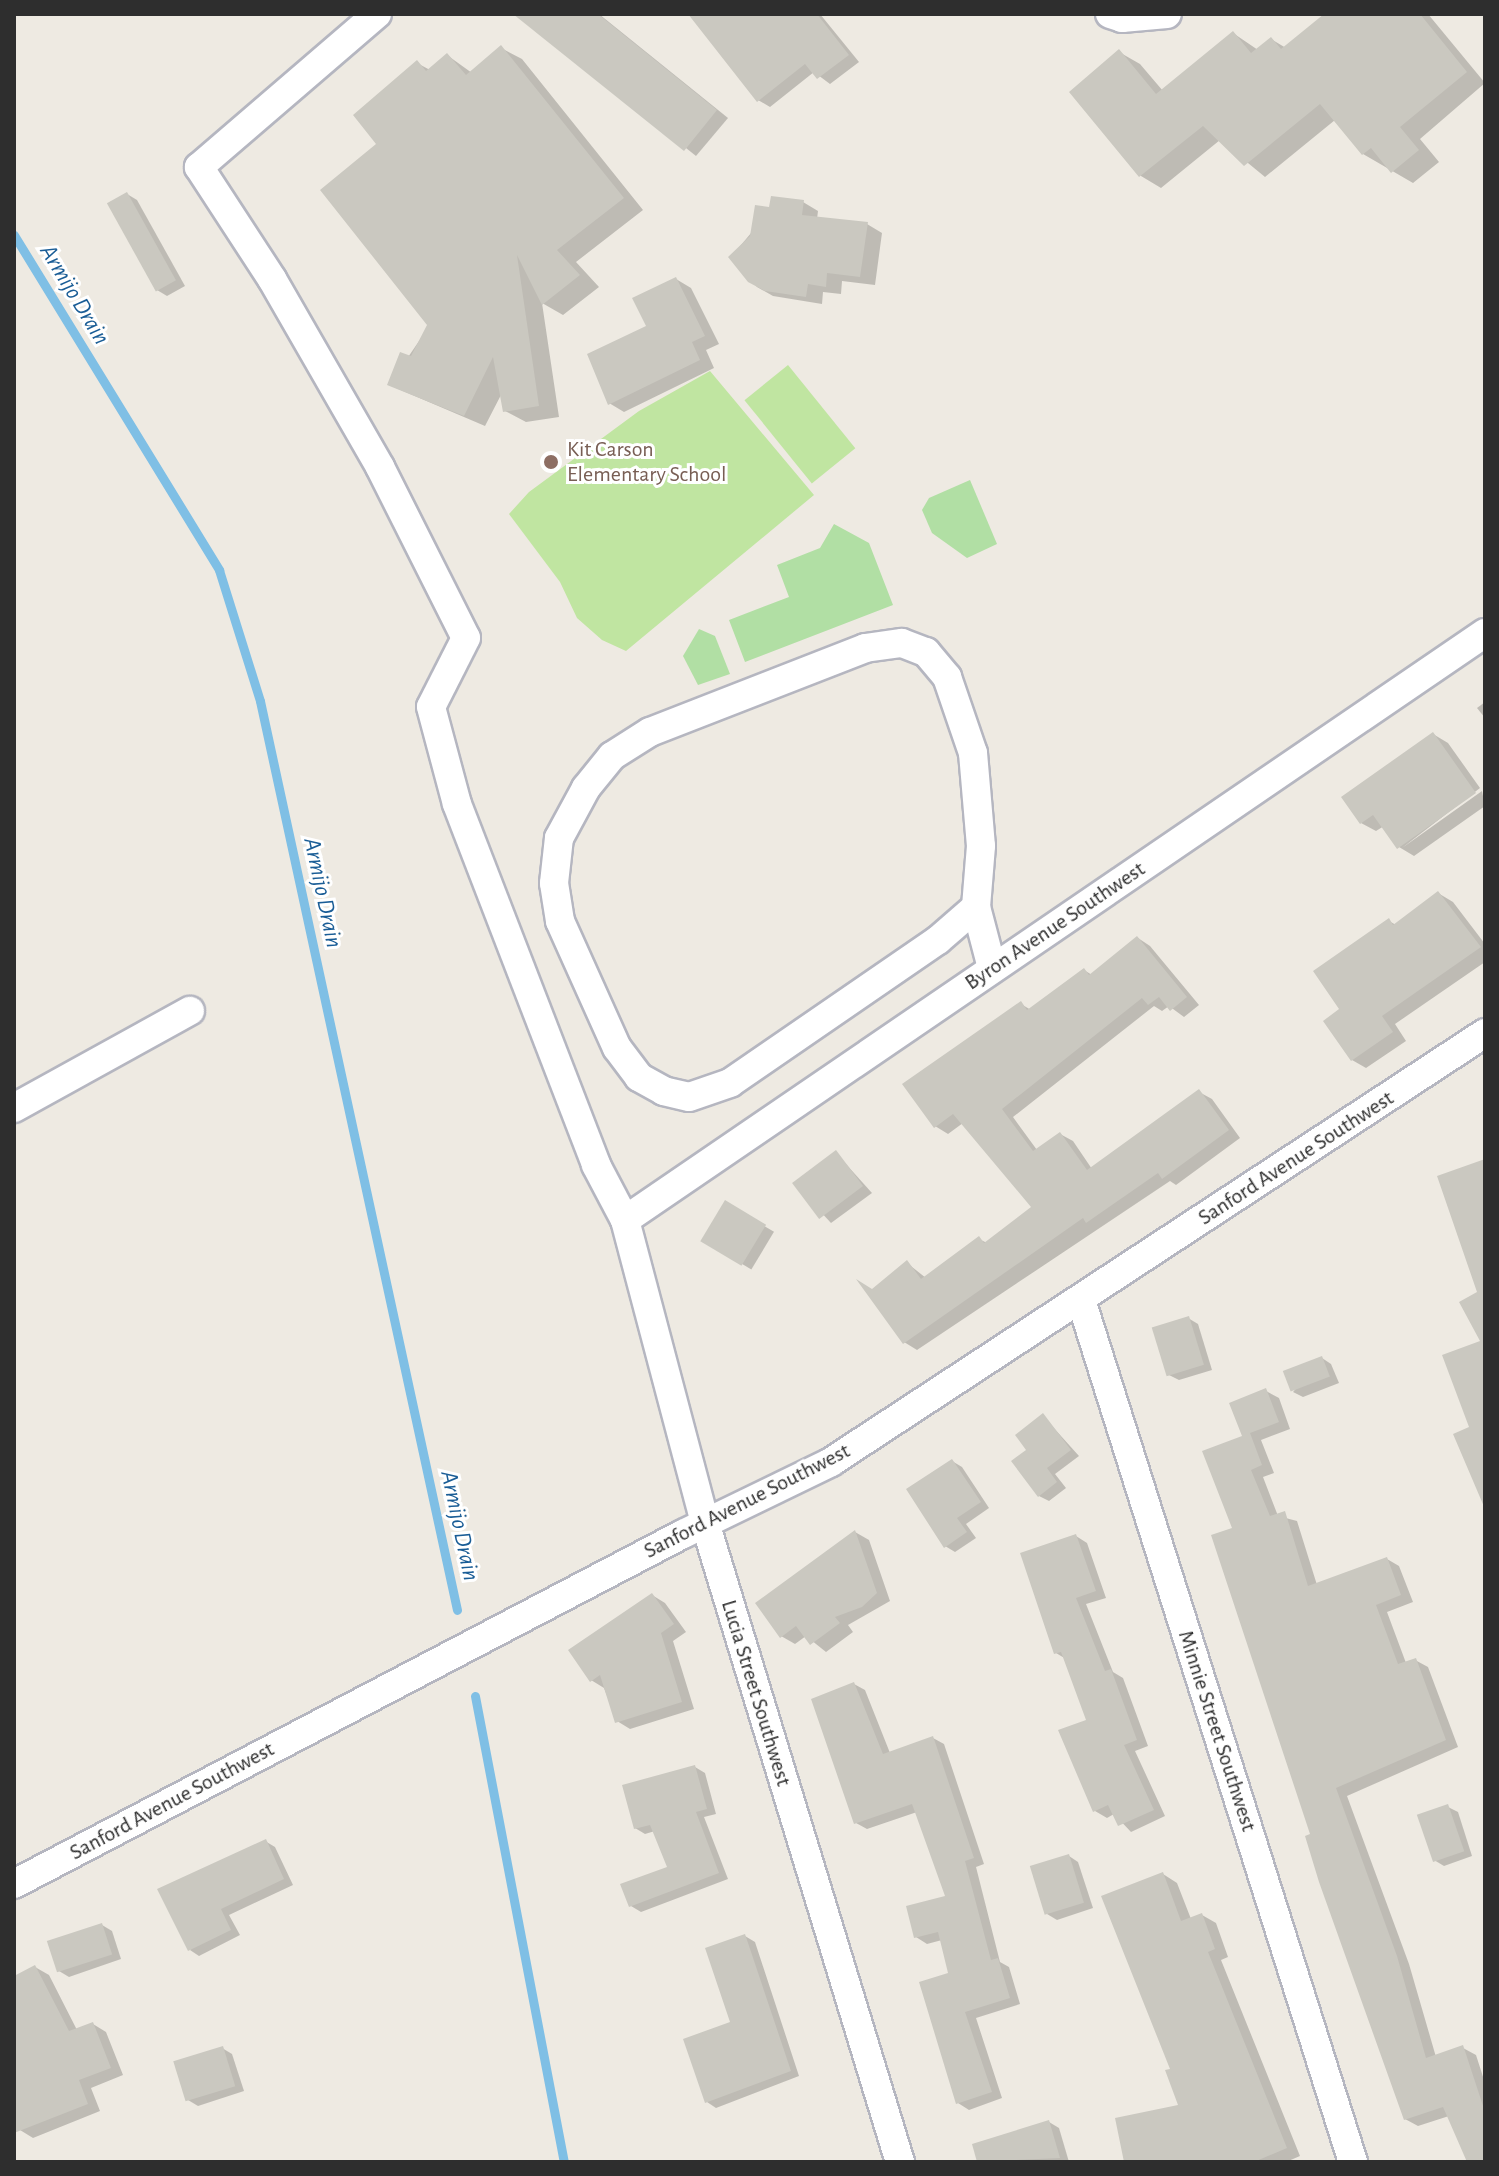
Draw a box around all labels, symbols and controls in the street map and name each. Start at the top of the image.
water label: Armijo Drain [33,240,115,350]
place label: Kit Carson Elementary School [567,436,726,488]
marker: Kit Carson Elementary School [542,453,560,471]
water label: Armijo Drain [296,835,348,951]
street label: Byron Avenue Southwest [960,856,1150,996]
street label: Sanford Avenue Southwest [1193,1085,1399,1231]
street label: Sanford Avenue Southwest [640,1438,854,1564]
water label: Armijo Drain [433,1468,485,1584]
street label: Lucia Street Southwest [715,1597,797,1789]
street label: Minnie Street Southwest [1172,1627,1262,1835]
street label: Sanford Avenue Southwest [65,1736,279,1866]

